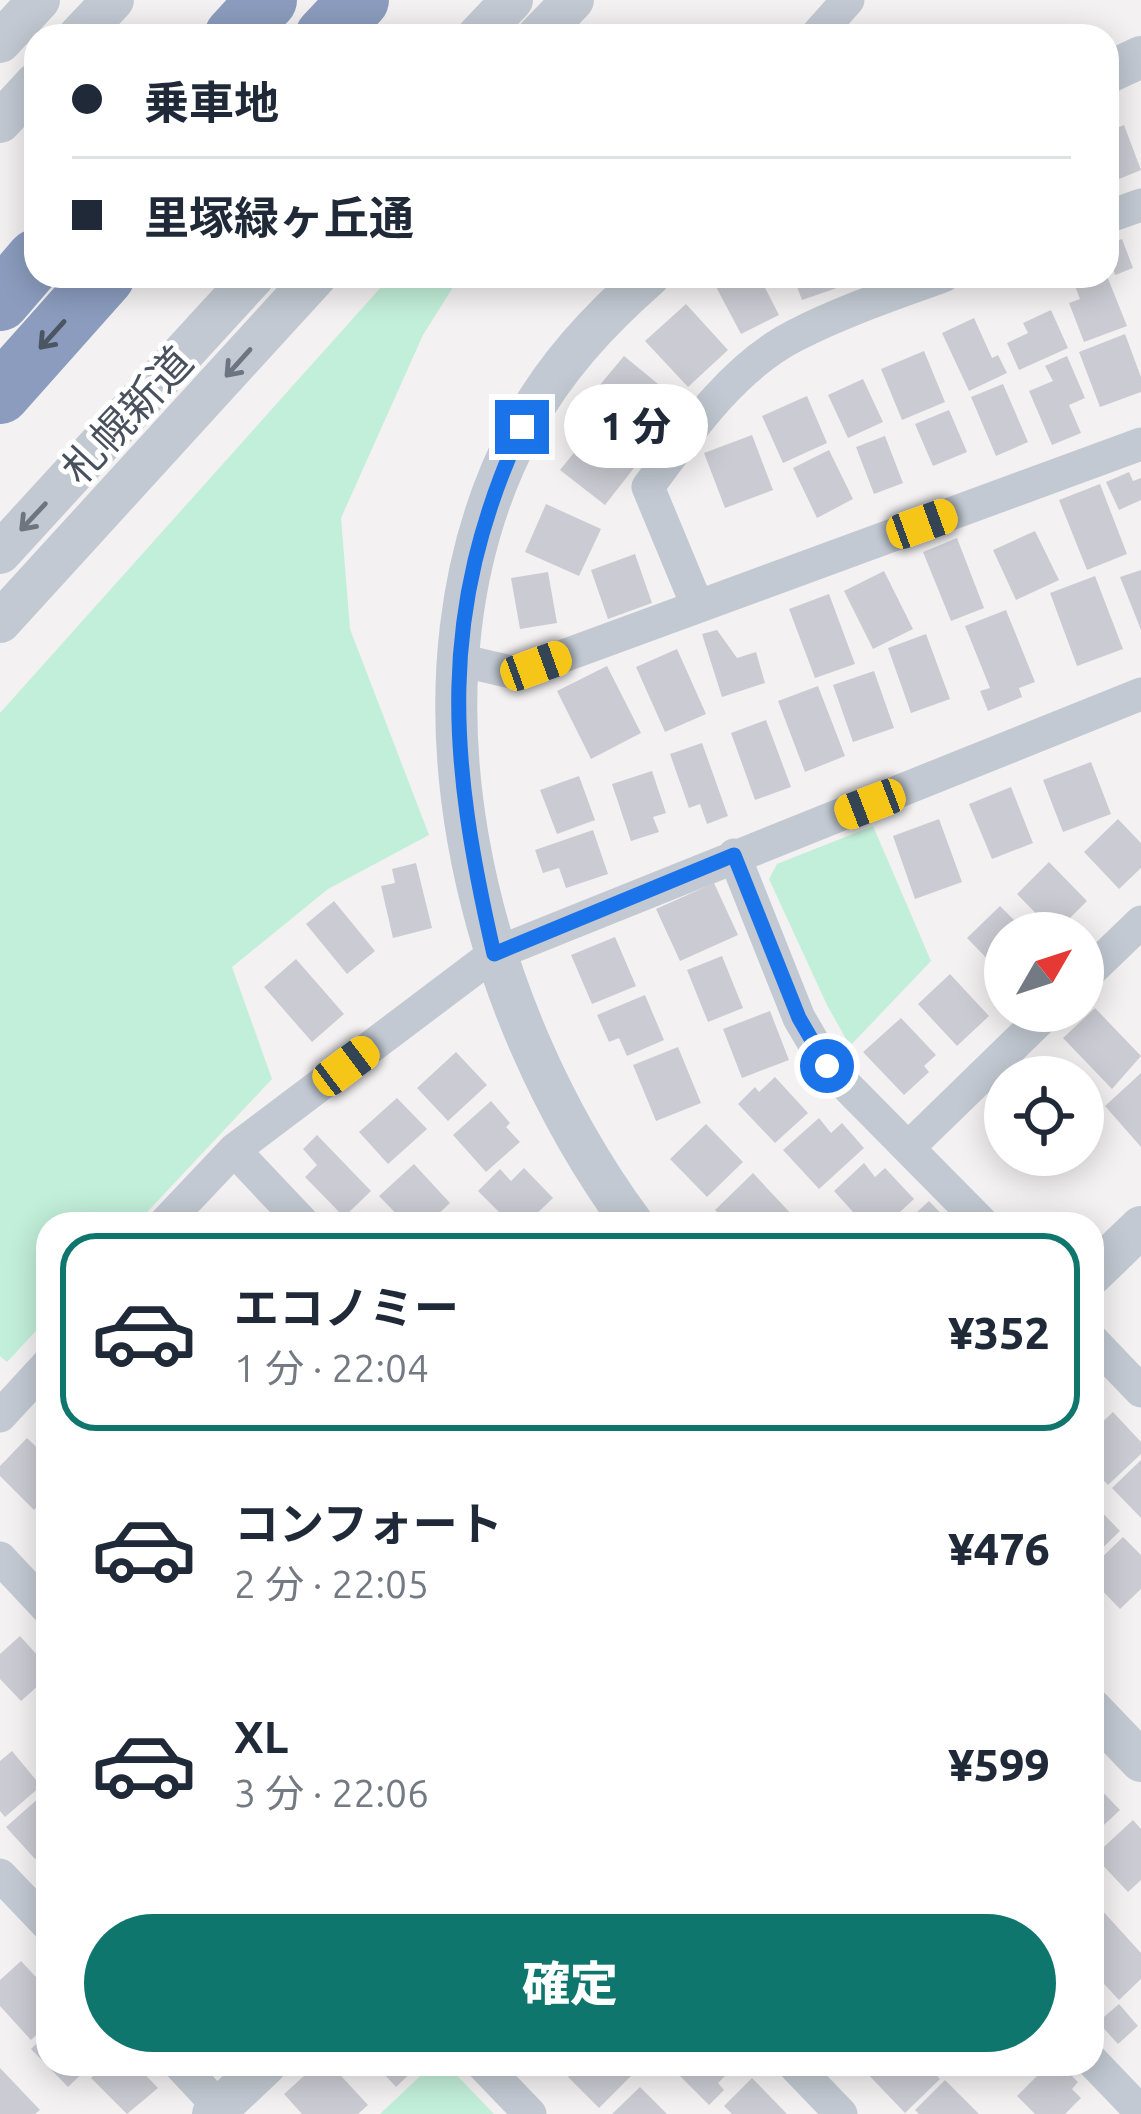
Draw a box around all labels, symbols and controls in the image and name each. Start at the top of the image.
text: 乗車地 [144,77,279,128]
text: 里塚緑ヶ丘通 [144,192,414,243]
one-way arrow [39,319,66,350]
street label: 札幌新道 [52,337,201,492]
one-way arrow [225,347,252,378]
callout: 1 分 [564,385,708,469]
route end [495,400,549,454]
text: 1 分 [601,404,671,447]
car [882,495,962,553]
one-way arrow [20,502,48,532]
car [496,637,576,695]
car [830,774,910,834]
north arrow [984,912,1104,1032]
map controls [984,912,1104,1176]
car [306,1030,386,1102]
route start [800,1039,854,1093]
button: locate [984,1056,1104,1176]
icon: car [90,1278,198,1386]
text: エコノミー [234,1282,459,1333]
text: ¥352 [948,1307,1050,1358]
text: 1 分 · 22:04 [234,1346,429,1389]
icon: car [90,1494,198,1602]
text: コンフォート [234,1498,503,1549]
text: ¥476 [948,1523,1050,1574]
text: 2 分 · 22:05 [234,1562,429,1605]
icon: car [90,1710,198,1818]
text: XL [234,1711,288,1762]
text: ¥599 [948,1739,1050,1790]
text: 3 分 · 22:06 [234,1771,429,1814]
button: 確定 [84,1914,1056,2052]

